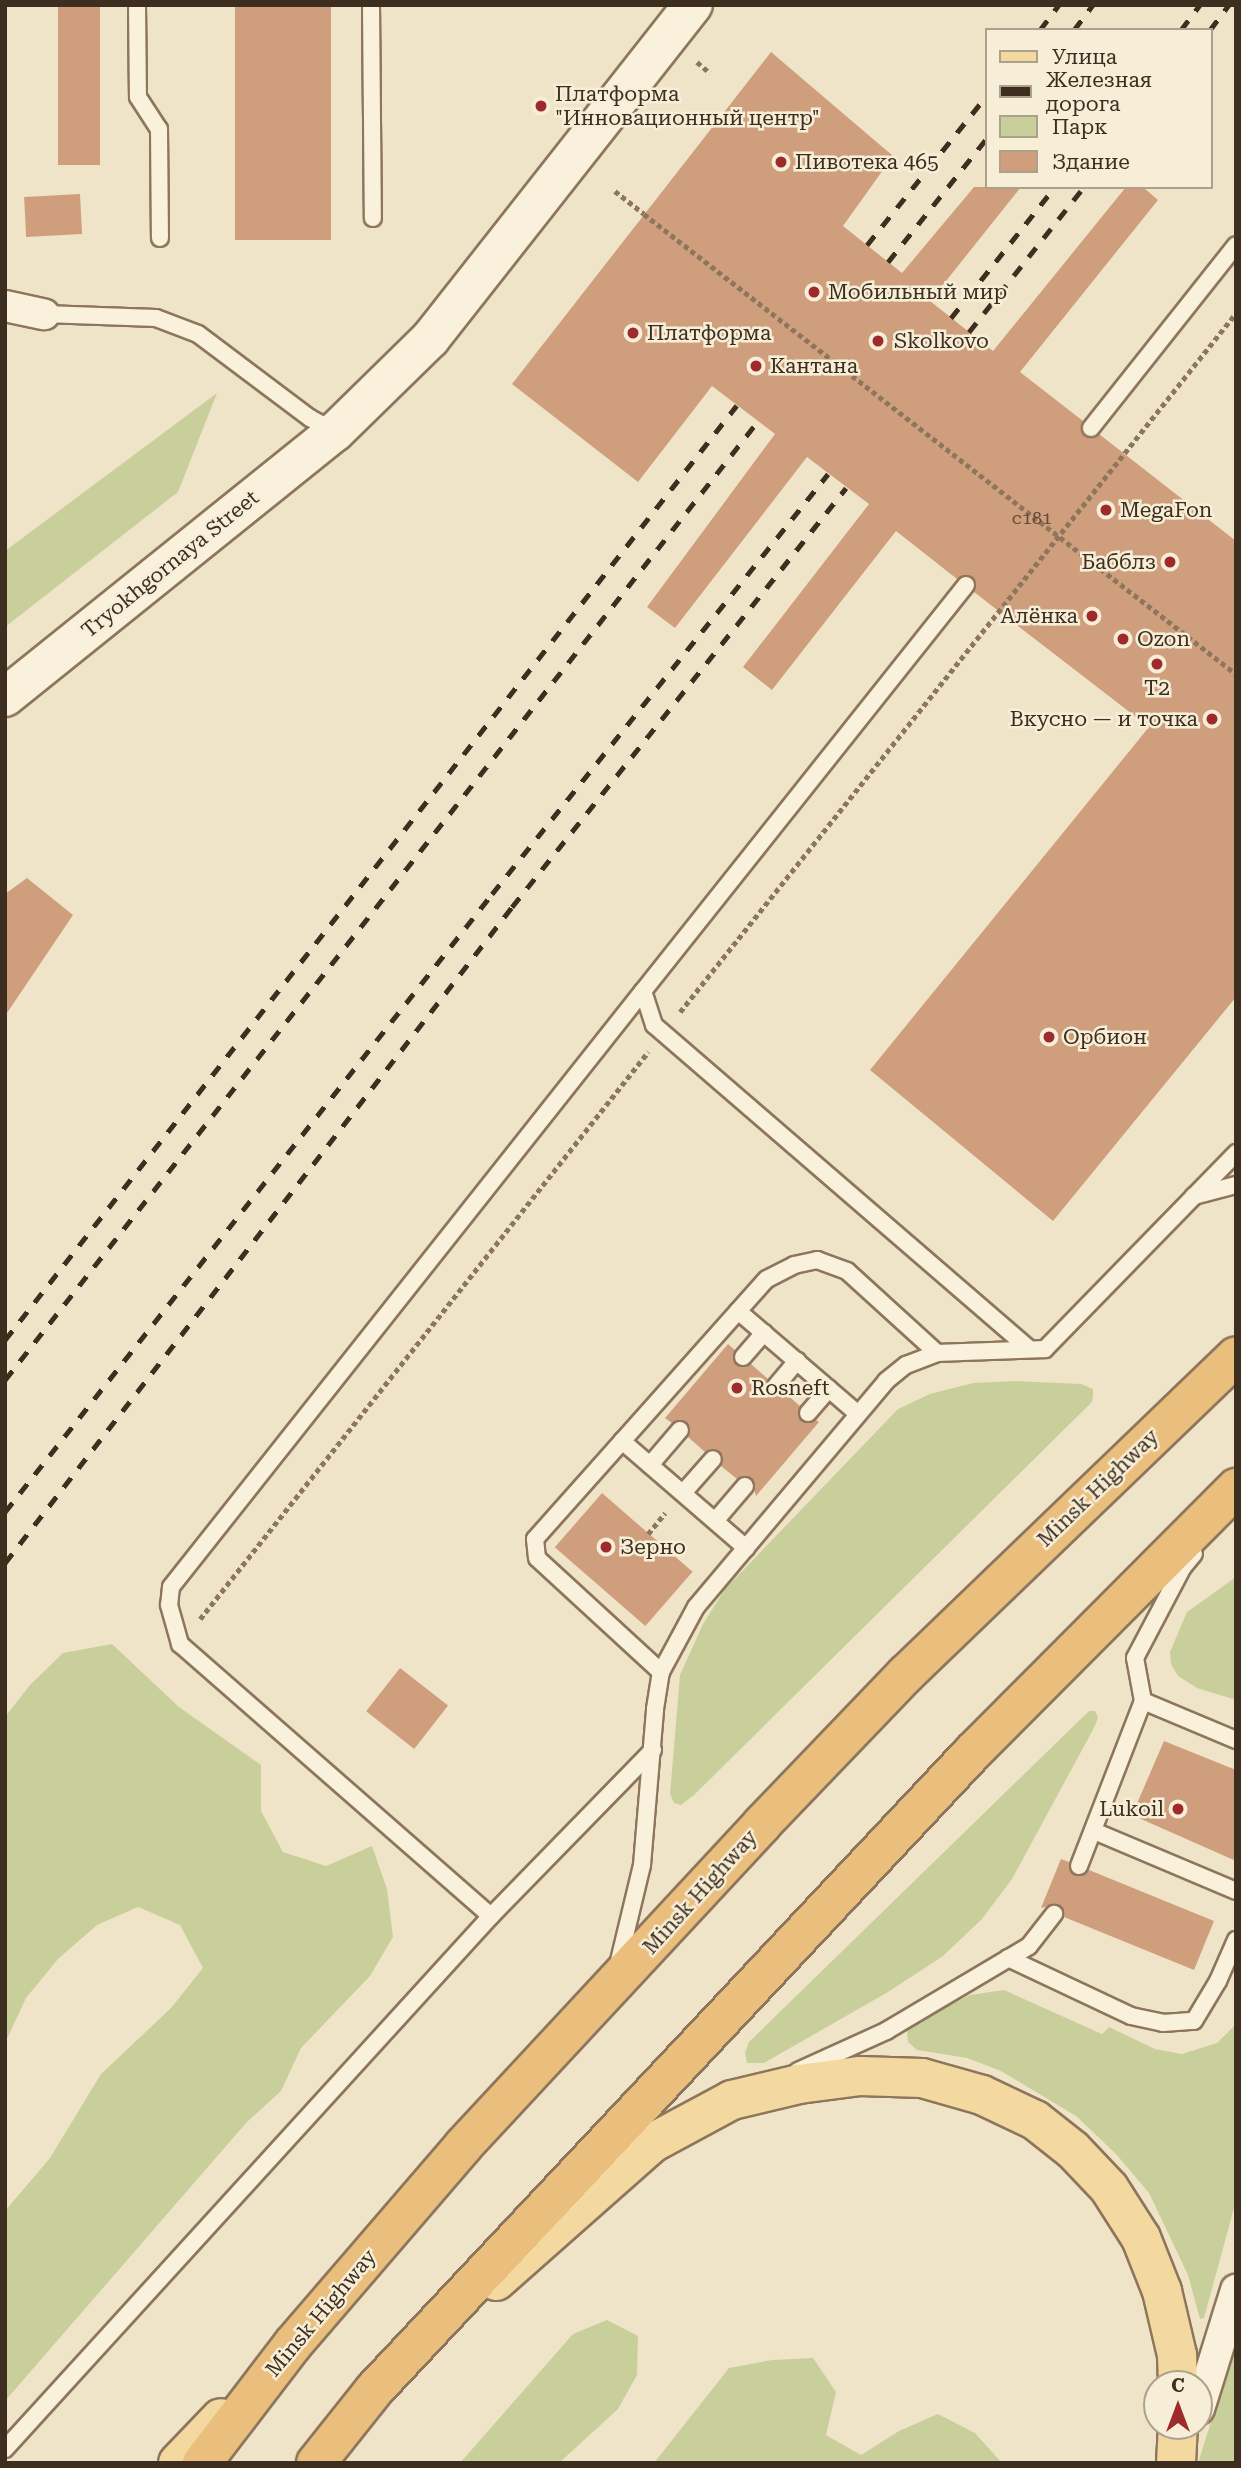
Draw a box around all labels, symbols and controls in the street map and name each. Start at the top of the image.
legend [986,28,1213,189]
text: Улица [1052,45,1117,69]
text: Железная дорога [1046,68,1152,116]
place label: Платформа "Инновационный центр" [555,81,820,131]
marker: Платформа "Инновационный центр" [533,98,549,114]
text: Парк [1052,115,1108,139]
place label: Пивотека 465 [795,149,939,175]
text: Здание [1052,150,1130,174]
marker: Пивотека 465 [773,154,789,170]
place label: Мобильный мир [828,279,1007,305]
marker: Мобильный мир [806,284,822,300]
place label: Платформа [647,320,771,346]
marker: Платформа [625,325,641,341]
place label: Skolkovo [894,328,989,354]
marker: Skolkovo [868,331,888,351]
place label: Кантана [770,353,858,379]
marker: Кантана [748,358,764,374]
street label: Tryokhgornaya Street [76,485,264,643]
place label: MegaFon [1120,497,1212,523]
marker: MegaFon [1098,502,1114,518]
house number: с181 [1012,507,1052,529]
place label: Бабблз [1081,549,1156,575]
marker: Бабблз [1162,554,1178,570]
place label: Алёнка [1000,603,1078,629]
marker: Алёнка [1084,608,1100,624]
place label: Ozon [1137,626,1190,652]
marker: Ozon [1115,631,1131,647]
marker: T2 [1149,656,1165,672]
place label: T2 [1144,675,1170,701]
place label: Вкусно — и точка [1010,706,1198,732]
marker: Вкусно — и точка [1204,711,1220,727]
place label: Орбион [1063,1024,1147,1050]
marker: Орбион [1041,1029,1057,1045]
place label: Rosneft [751,1375,830,1401]
marker: Rosneft [729,1380,745,1396]
street label: Minsk Highway [1032,1424,1164,1552]
place label: Зерно [620,1534,686,1560]
marker: Зерно [598,1539,614,1555]
place label: Lukoil [1099,1796,1164,1822]
marker: Lukoil [1170,1801,1186,1817]
street label: Minsk Highway [638,1825,762,1959]
street label: Minsk Highway [260,2244,382,2382]
north arrow [1143,2370,1213,2440]
text: С [1171,2374,1185,2397]

